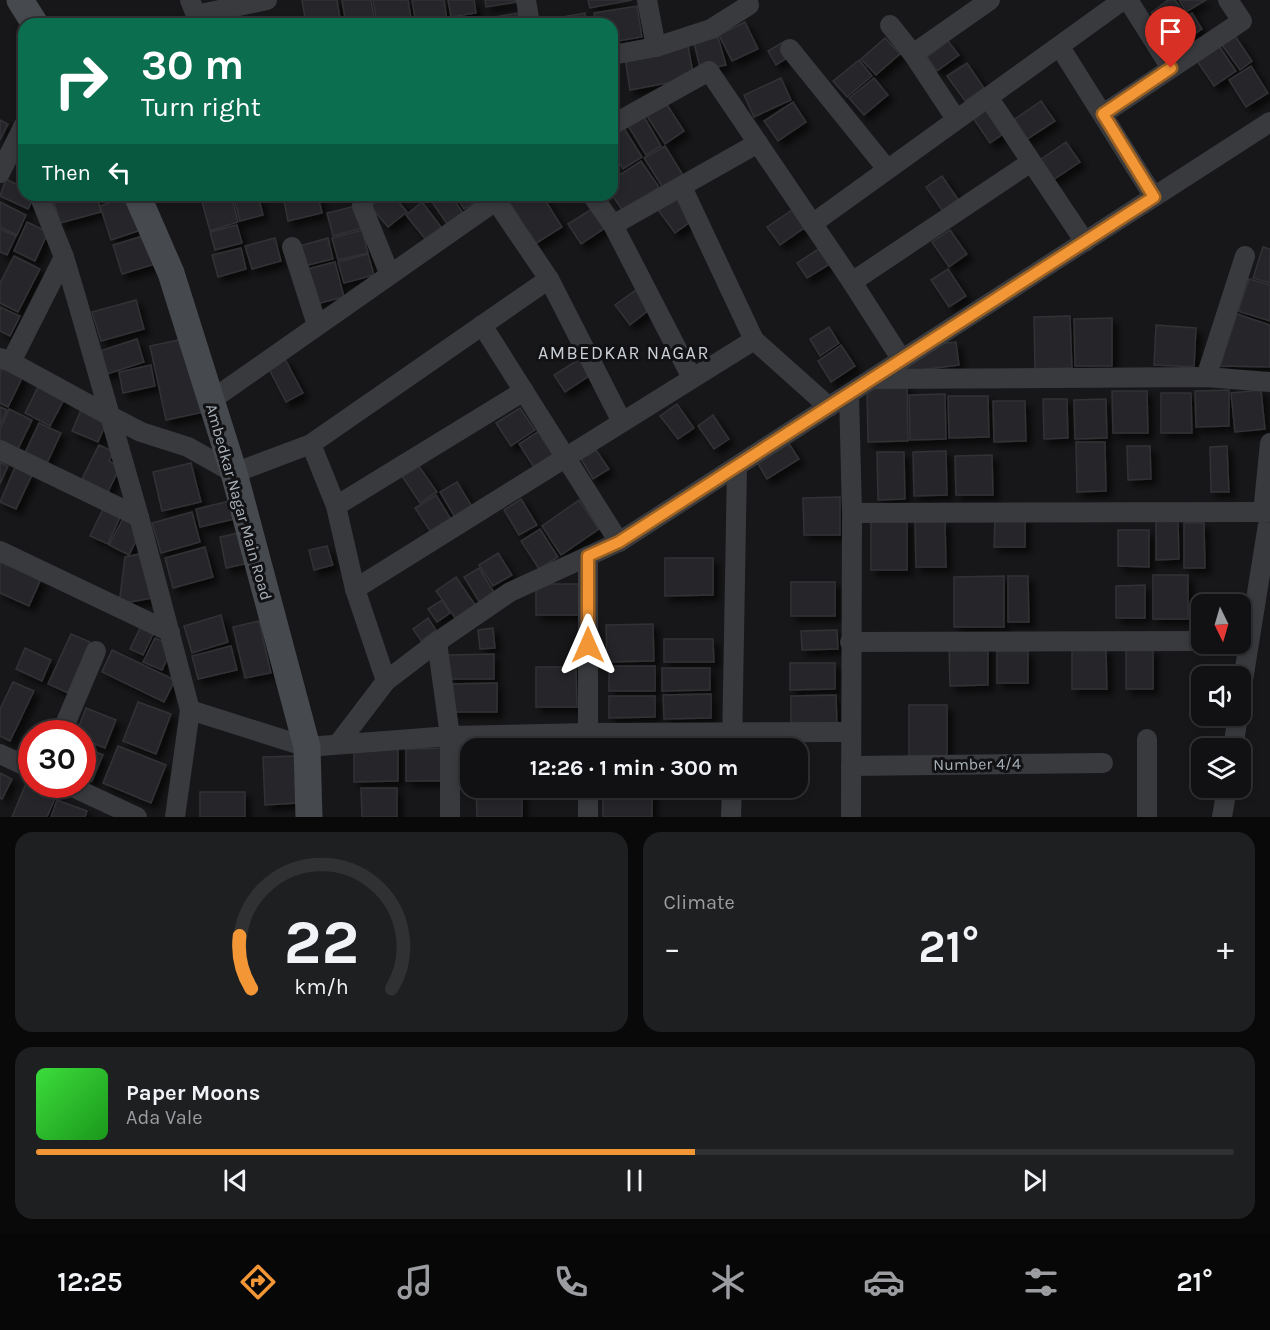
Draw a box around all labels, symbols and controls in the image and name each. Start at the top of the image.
pin [1145,6,1196,68]
icon: arrive [1154,15,1187,48]
text: 30 m [141,40,244,90]
icon: right [42,42,120,120]
text: Turn right [141,91,261,123]
icon: left [103,156,136,189]
text: Then [42,160,91,186]
district label: AMBEDKAR NAGAR [538,342,710,364]
street label: Ambedkar Nagar Main Road [202,402,276,602]
north arrow [1191,594,1251,654]
map controls [1191,594,1251,798]
position arrow [556,613,620,677]
button: sound [1191,666,1251,726]
speed limit sign: 30 [18,720,96,798]
button: layers [1191,738,1251,798]
street label: Number 4/4 [933,754,1021,774]
text: 12:26 · 1 min · 300 m [530,755,738,781]
text: Climate [664,891,735,914]
text: 22 [283,906,359,979]
text: 21° [918,921,979,973]
text: − [664,929,681,967]
text: + [1217,929,1234,967]
text: km/h [294,974,348,999]
text: Paper Moons [126,1080,260,1106]
text: Ada Vale [126,1106,203,1129]
icon: previous [219,1164,252,1197]
icon: pause [618,1164,651,1197]
icon: next [1018,1164,1051,1197]
icon: directions [237,1261,279,1303]
icon: music [394,1261,436,1303]
icon: phone [550,1261,592,1303]
icon: climate [707,1261,749,1303]
icon: car [863,1261,905,1303]
icon: filters [1020,1261,1062,1303]
text: 12:25 [57,1266,123,1298]
text: 21° [1176,1266,1213,1298]

